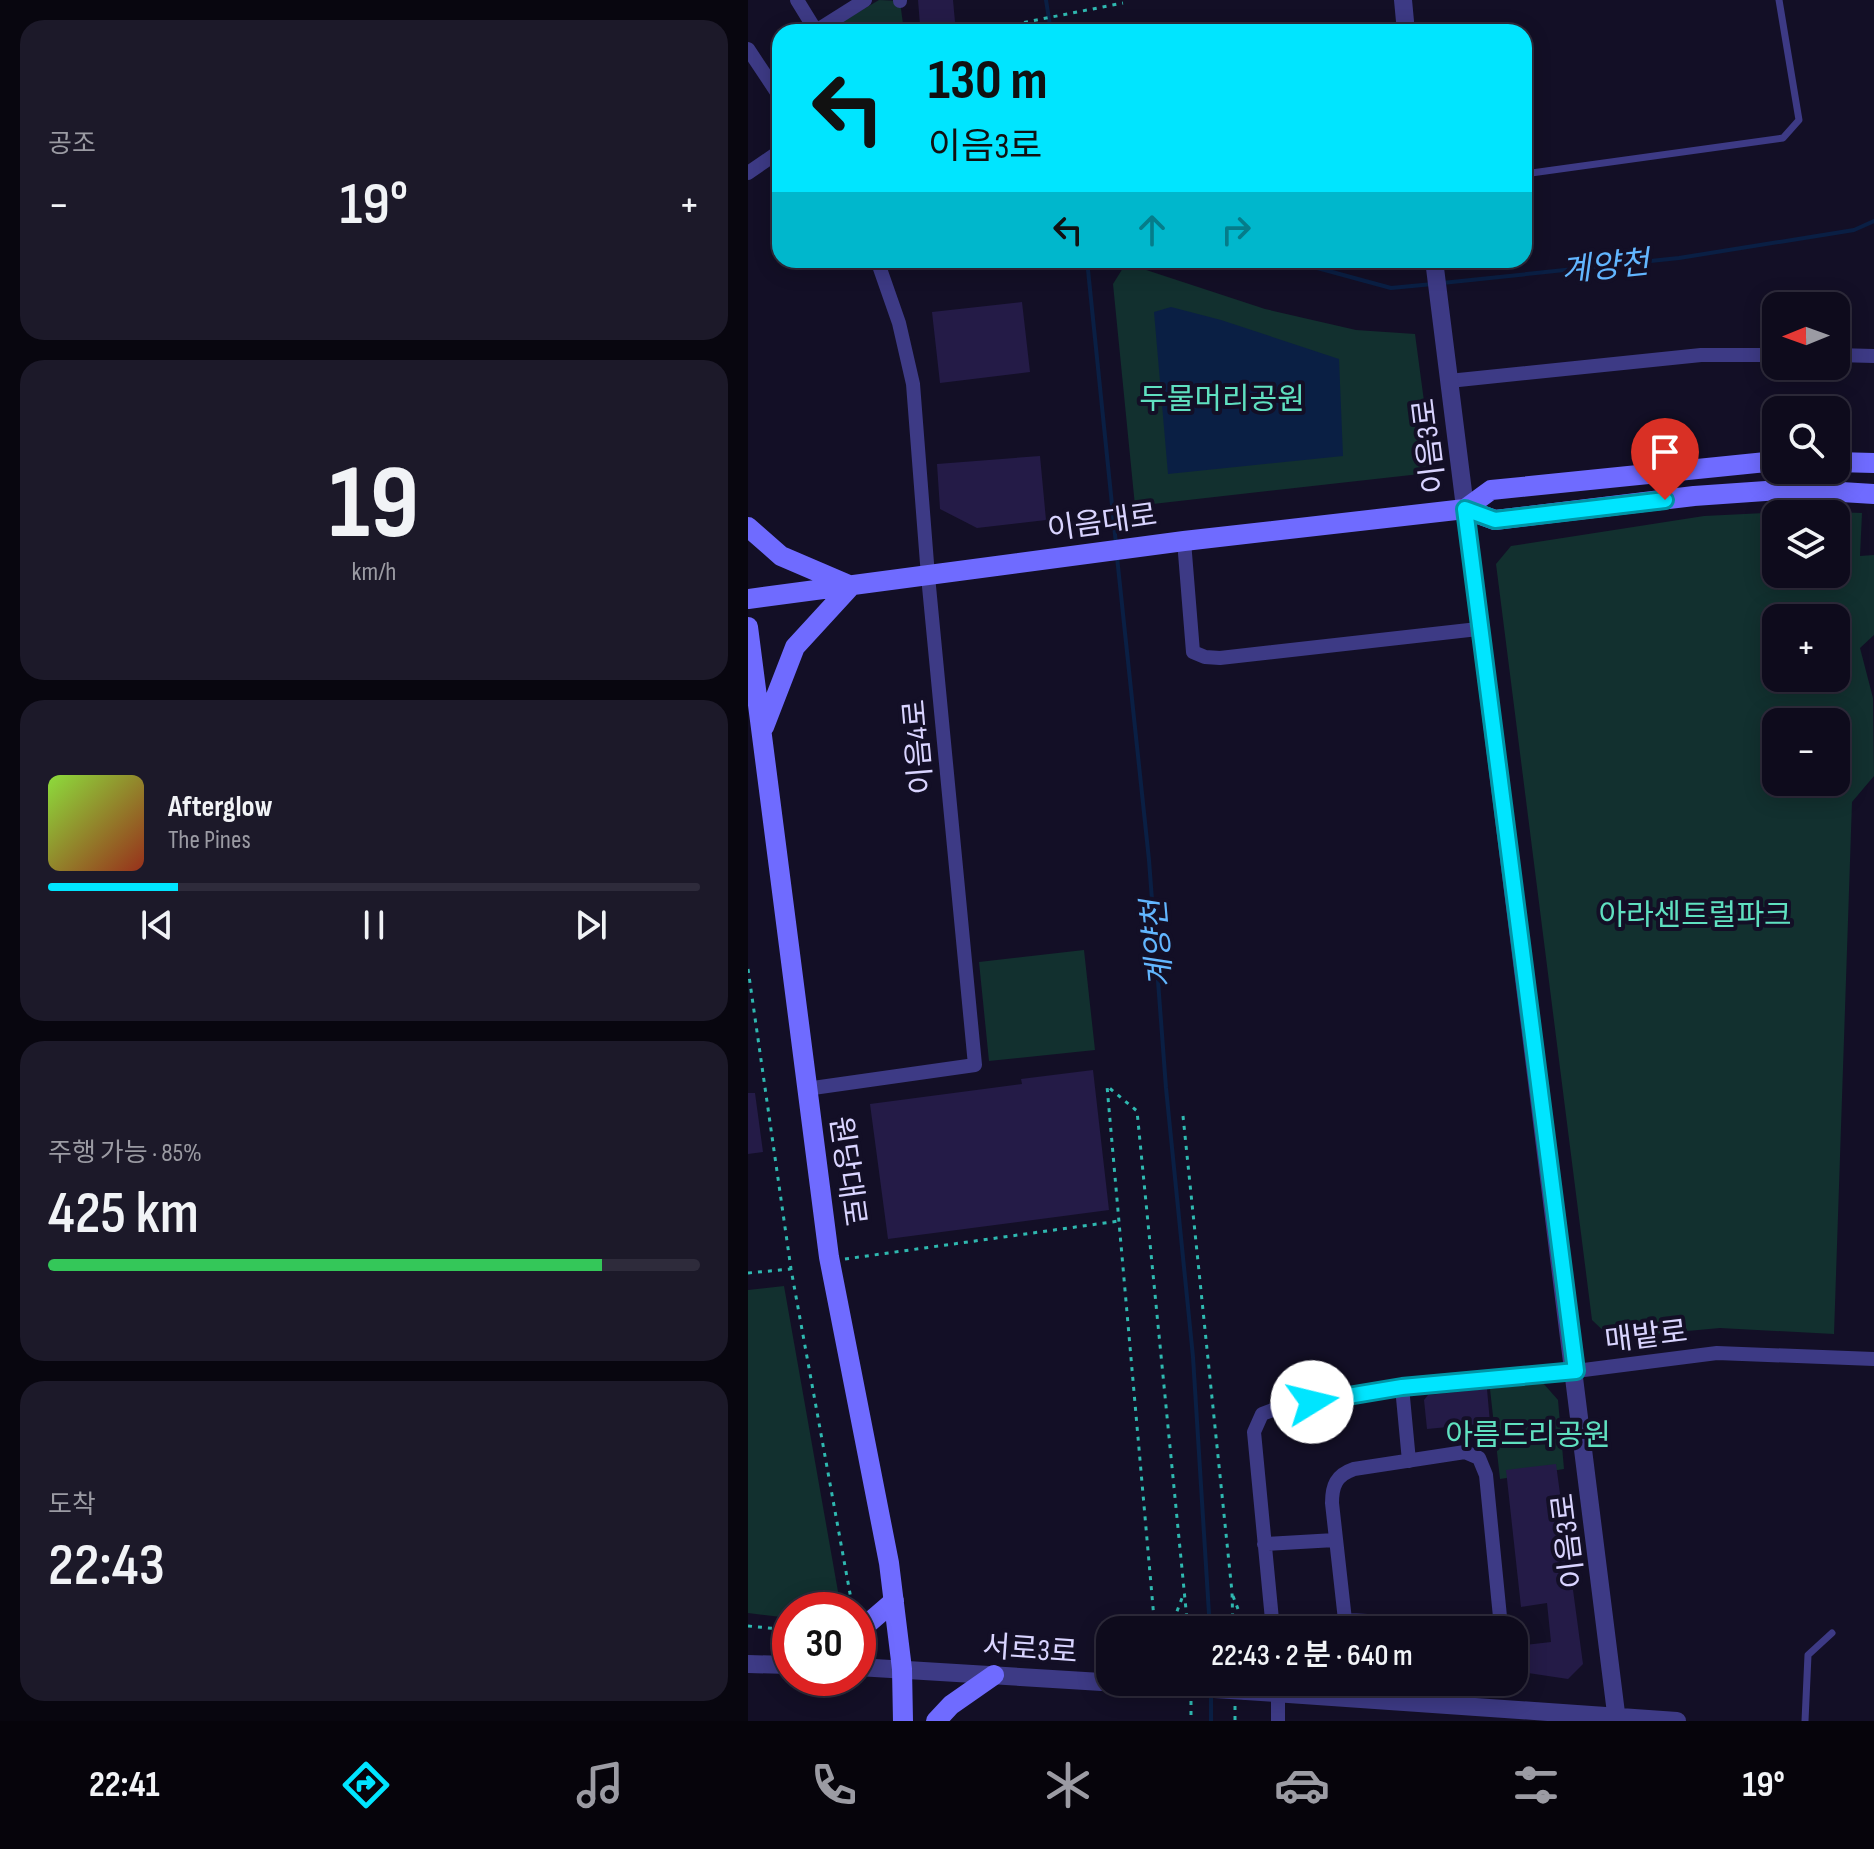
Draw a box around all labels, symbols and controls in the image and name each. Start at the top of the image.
text: 130 m [928,48,1048,115]
icon: left [796,56,900,160]
text: 이음3로 [928,126,1042,169]
text: 공조 [48,129,96,160]
text: 19° [340,169,408,241]
text: − [48,179,70,232]
text: + [678,179,700,232]
icon: left [1046,208,1090,252]
icon: ahead [1130,208,1174,252]
icon: right [1214,208,1258,252]
water label: 계양천 [1559,243,1655,292]
north arrow [1762,292,1850,380]
map controls [1762,292,1850,796]
park label: 두물머리공원 [1139,382,1305,418]
street label: 이음3로 [1406,396,1454,495]
button: search [1762,396,1850,484]
pin [1631,418,1699,500]
icon: arrive [1643,430,1687,474]
text: 19 [329,442,419,567]
street label: 이음대로 [1045,497,1159,548]
button: layers [1762,500,1850,588]
text: km/h [352,557,396,588]
button: + [1762,604,1850,692]
street label: 이음4로 [897,698,941,796]
button: − [1762,708,1850,796]
text: Afterglow [168,789,273,825]
text: The Pines [168,825,251,856]
water label: 계양천 [1135,895,1182,990]
park label: 아라센트럴파크 [1598,898,1792,934]
icon: previous [135,903,179,947]
icon: pause [352,903,396,947]
icon: next [569,903,613,947]
street label: 원당대로 [822,1114,873,1228]
text: 주행 가능 · 85% [48,1138,202,1169]
text: 425 km [48,1178,199,1250]
street label: 매밭로 [1603,1314,1689,1360]
position arrow [1270,1360,1354,1444]
park label: 아름드리공원 [1445,1418,1611,1454]
text: 도착 [48,1490,96,1521]
street label: 이음3로 [1545,1491,1593,1590]
text: 22:43 [48,1530,165,1602]
speed limit sign: 30 [772,1592,876,1696]
street label: 서로3로 [981,1629,1079,1671]
text: 22:43 · 2 분 · 640 m [1211,1638,1413,1674]
icon: directions [338,1757,394,1813]
icon: music [572,1757,628,1813]
icon: phone [806,1757,862,1813]
icon: climate [1040,1757,1096,1813]
icon: car [1274,1757,1330,1813]
icon: filters [1508,1757,1564,1813]
text: 22:41 [89,1764,160,1807]
text: 19° [1742,1764,1785,1807]

